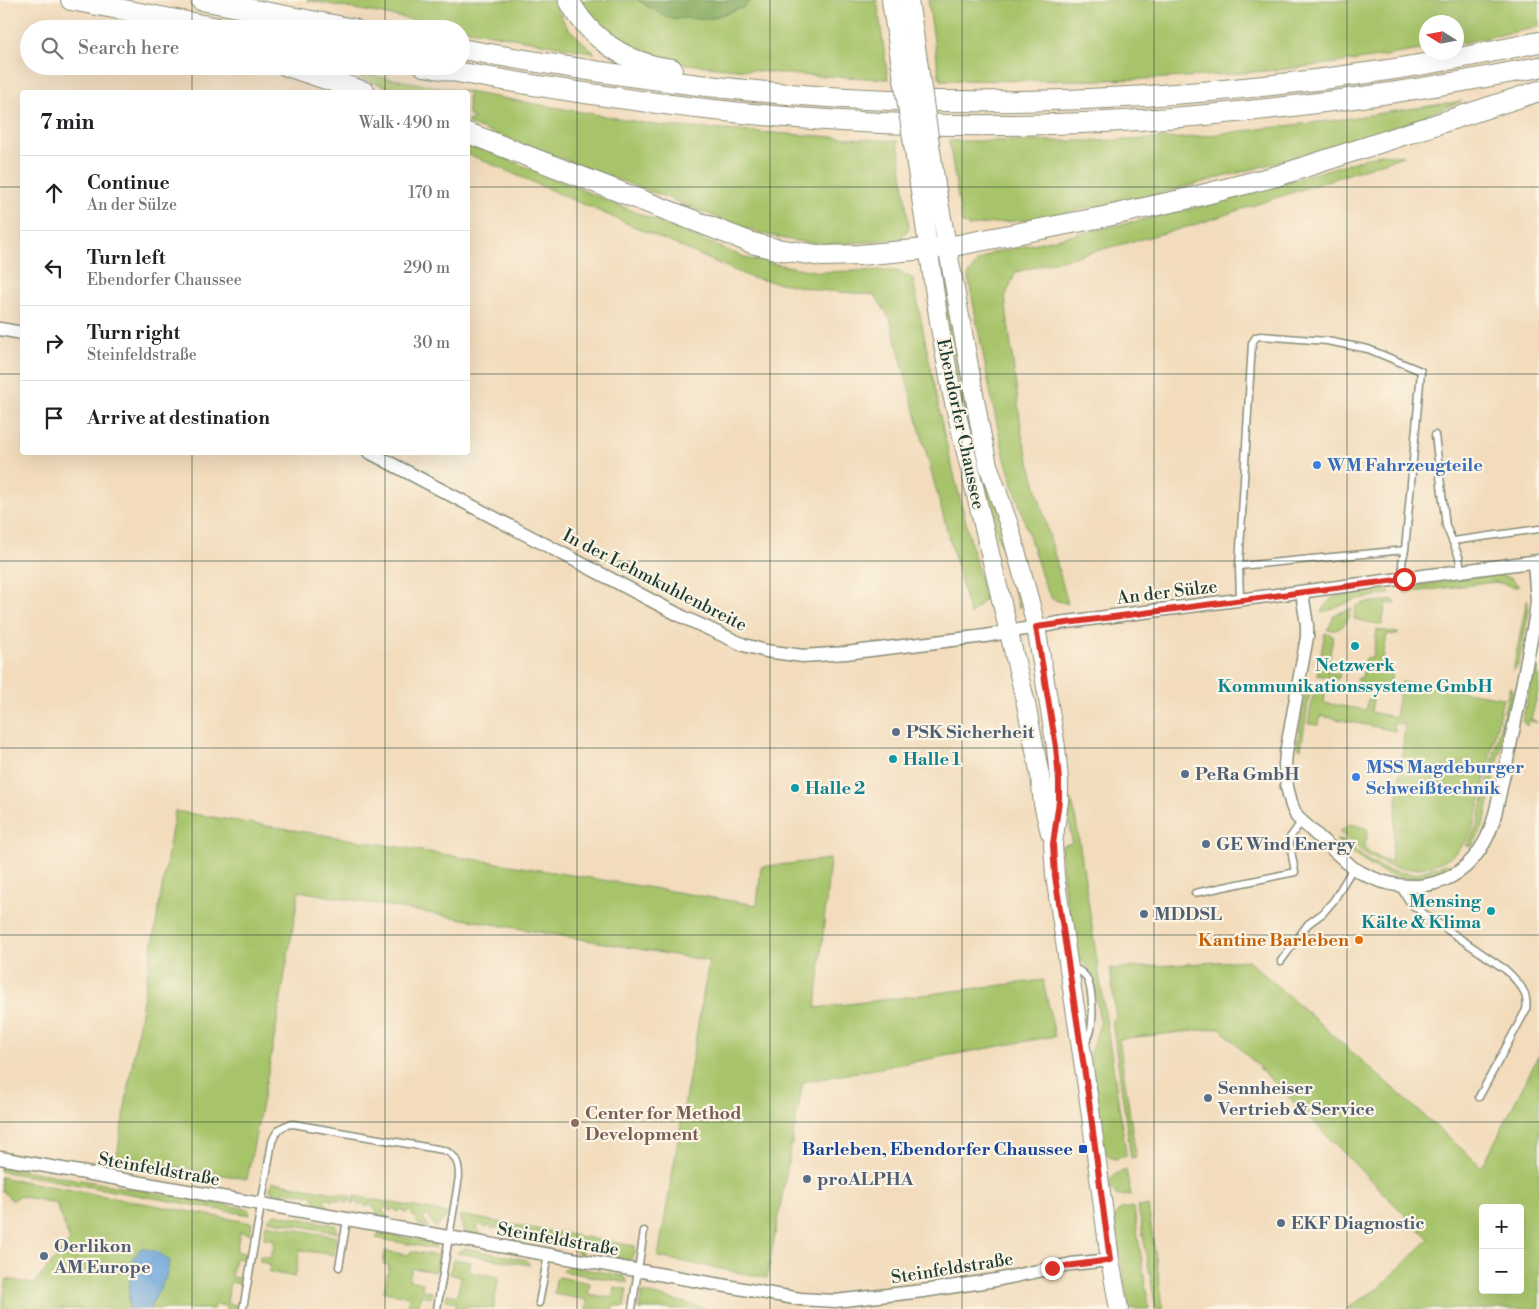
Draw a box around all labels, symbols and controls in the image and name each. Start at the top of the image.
north arrow [1419,15,1464,60]
search box [20,20,470,75]
icon: search [38,34,66,62]
text: Search here [78,36,179,60]
text: 7 min [40,110,94,136]
text: Walk · 490 m [359,113,450,133]
text: Continue [87,171,170,195]
icon: ahead [40,179,68,207]
text: 170 m [408,183,450,203]
text: An der Sülze [87,195,177,215]
text: Turn left [87,246,166,270]
icon: left [40,254,68,282]
text: 290 m [403,258,450,278]
text: Ebendorfer Chaussee [87,270,242,290]
text: Turn right [87,321,180,345]
icon: right [40,329,68,357]
text: 30 m [413,333,450,353]
street label: Ebendorfer Chaussee [931,337,990,512]
text: Steinfeldstraße [87,345,197,365]
icon: arrive [40,404,68,432]
text: Arrive at destination [87,406,270,430]
place label: WM Fahrzeugteile [1326,454,1483,477]
marker: WM Fahrzeugteile [1311,459,1323,471]
street label: In der Lehmkuhlenbreite [559,524,751,637]
route start [1393,568,1416,591]
street label: An der Sülze [1114,575,1219,610]
marker: Netzwerk Kommunikationssysteme GmbH [1349,640,1361,652]
place label: Netzwerk Kommunikationssysteme GmbH [1217,654,1493,698]
place label: PSK Sicherheit [906,721,1035,744]
marker: PSK Sicherheit [890,726,902,738]
place label: Halle 1 [903,748,961,771]
marker: Halle 1 [887,753,899,765]
place label: MSS Magdeburger Schweißtechnik [1366,756,1524,800]
place label: PeRa GmbH [1195,763,1299,786]
marker: PeRa GmbH [1179,768,1191,780]
marker: MSS Magdeburger Schweißtechnik [1350,771,1362,783]
place label: Halle 2 [805,777,865,800]
marker: Halle 2 [789,782,801,794]
place label: GE Wind Energy [1216,833,1357,856]
marker: GE Wind Energy [1200,838,1212,850]
place label: Mensing Kälte & Klima [1361,890,1482,934]
place label: MDDSL [1154,903,1222,926]
marker: Mensing Kälte & Klima [1485,905,1497,917]
marker: MDDSL [1138,908,1150,920]
place label: Kantine Barleben [1198,929,1349,952]
marker: Kantine Barleben [1353,934,1365,946]
place label: Sennheiser Vertrieb & Service [1217,1077,1375,1121]
marker: Sennheiser Vertrieb & Service [1202,1092,1214,1104]
place label: Center for Method Development [585,1102,742,1146]
marker: Center for Method Development [569,1117,581,1129]
place label: Barleben, Ebendorfer Chaussee [802,1138,1073,1161]
marker: Barleben, Ebendorfer Chaussee [1077,1143,1089,1155]
street label: Steinfeldstraße [96,1147,222,1192]
place label: proALPHA [817,1168,915,1191]
marker: proALPHA [801,1173,813,1185]
map controls [1479,1204,1524,1294]
button: + [1479,1204,1524,1249]
place label: EKF Diagnostic [1291,1212,1425,1235]
street label: Steinfeldstraße [495,1217,621,1262]
marker: EKF Diagnostic [1275,1217,1287,1229]
place label: Oerlikon AM Europe [53,1235,151,1279]
street label: Steinfeldstraße [889,1247,1015,1290]
button: − [1479,1249,1524,1294]
marker: Oerlikon AM Europe [38,1250,50,1262]
route end [1041,1257,1064,1280]

